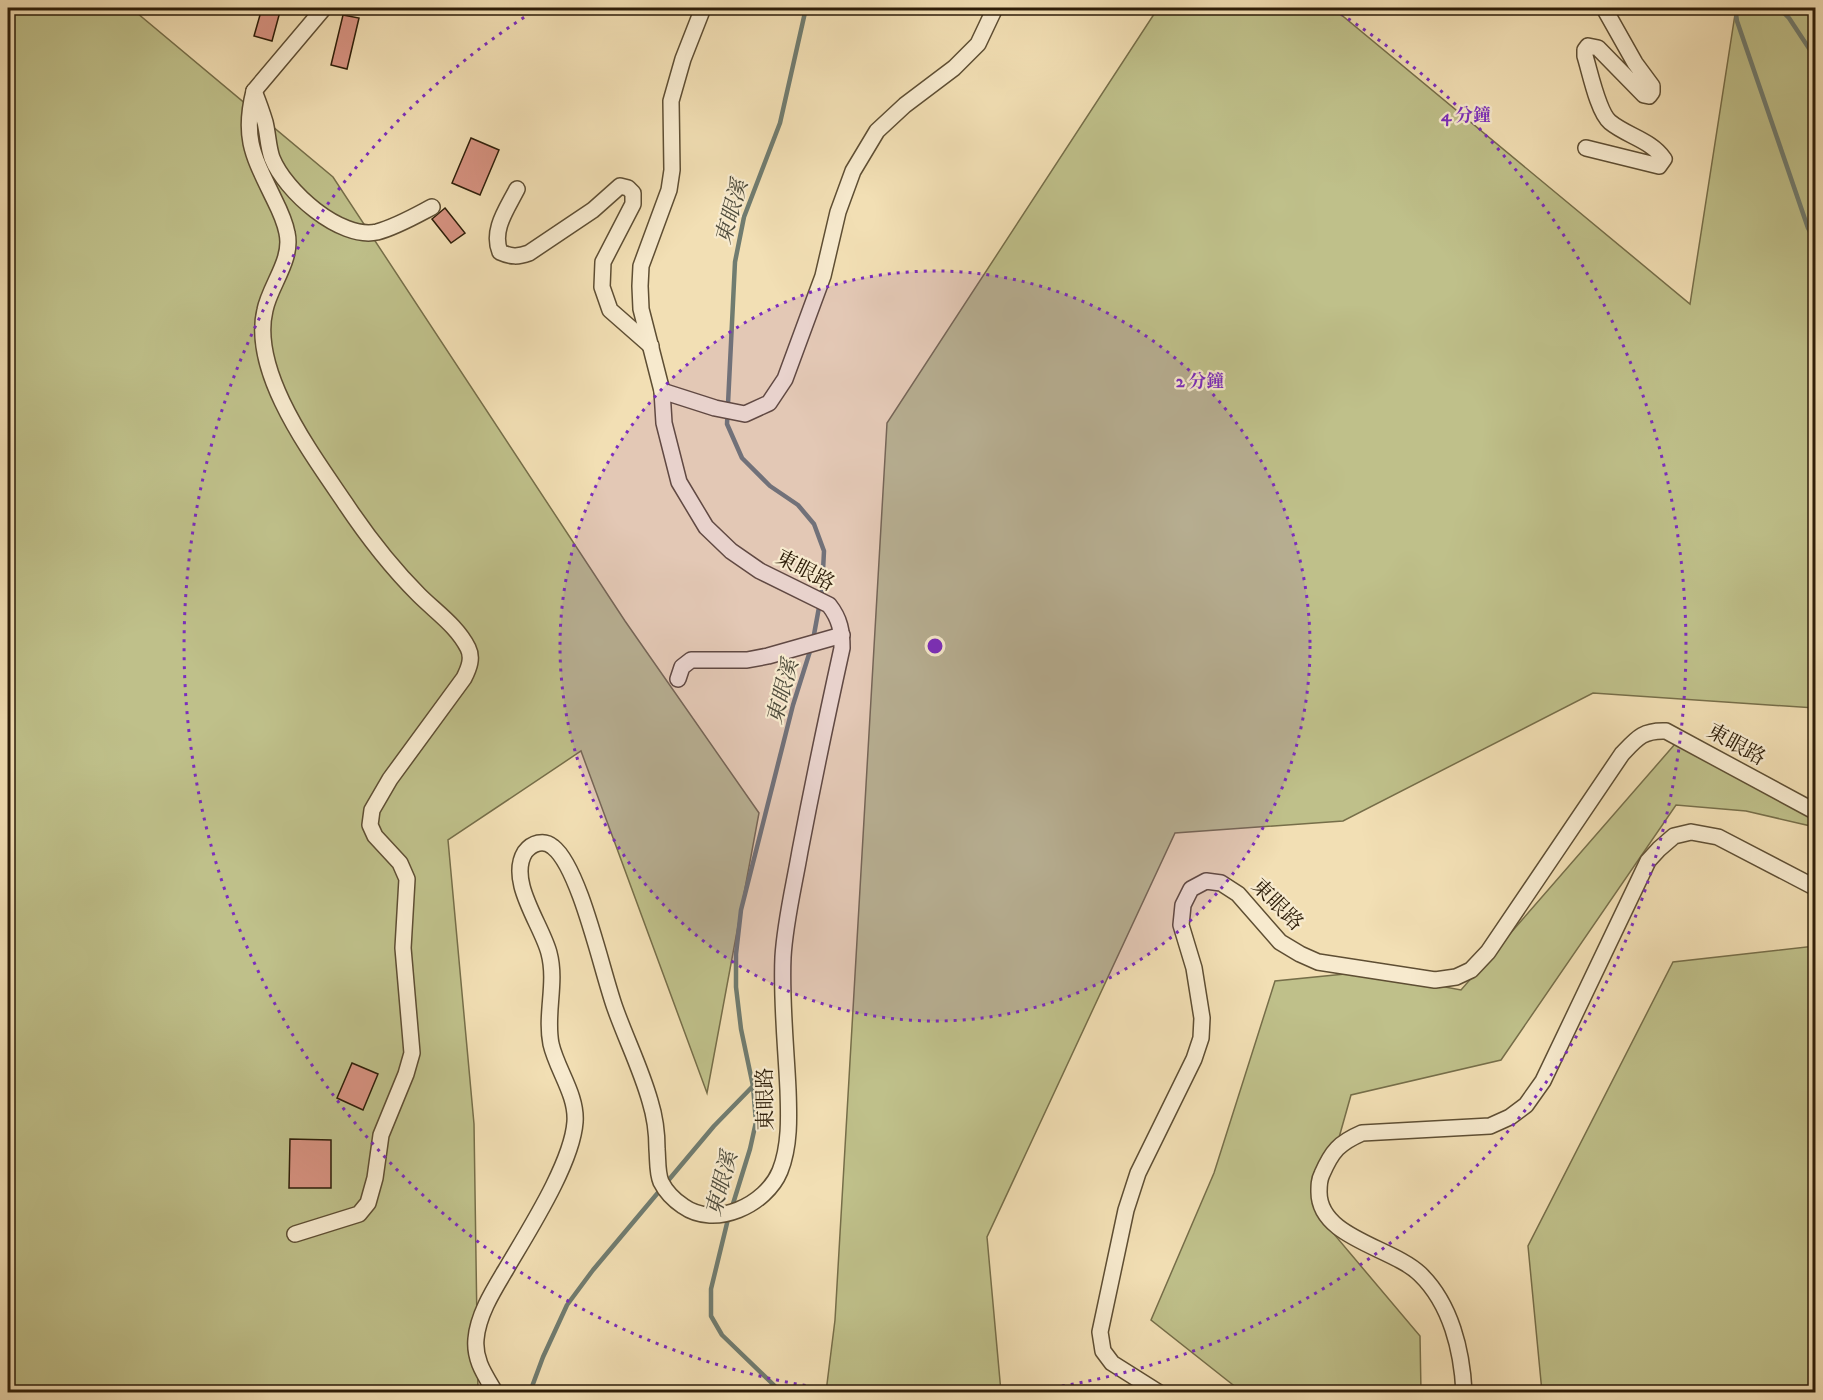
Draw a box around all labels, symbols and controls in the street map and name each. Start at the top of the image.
text: 4 分鐘 [1440,105,1491,127]
water label: 東眼溪 [710,175,755,247]
text: 2 分鐘 [1176,371,1224,393]
street label: 東眼路 [771,545,839,597]
centre of rings [925,636,945,656]
water label: 東眼溪 [761,655,805,727]
street label: 東眼路 [1702,718,1770,772]
street label: 東眼路 [1246,874,1308,936]
street label: 東眼路 [752,1067,780,1131]
water label: 東眼溪 [700,1147,744,1219]

